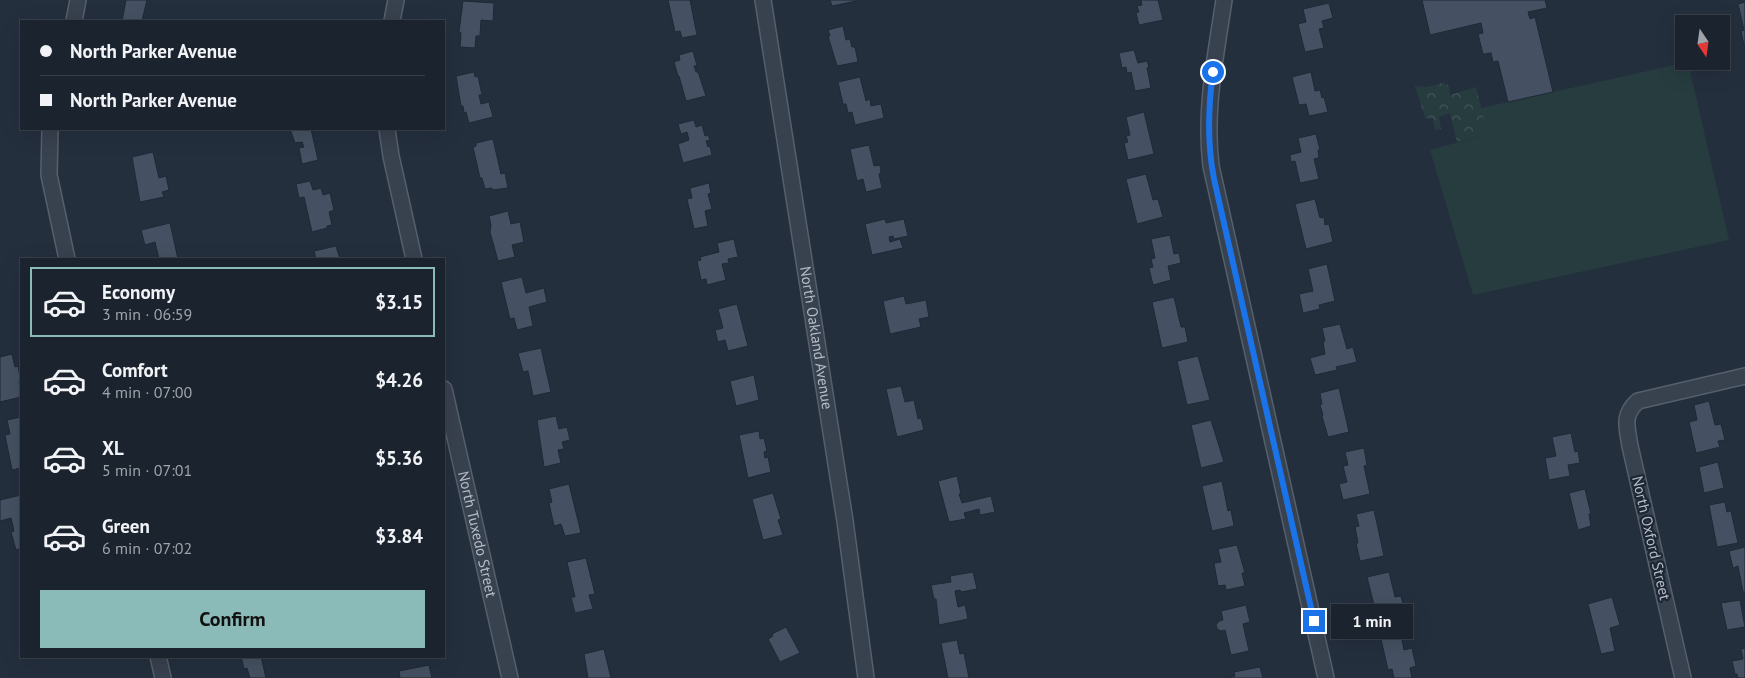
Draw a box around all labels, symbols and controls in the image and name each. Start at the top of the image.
north arrow [1675,15,1730,70]
map controls [1675,15,1730,70]
text: North Parker Avenue [70,39,237,63]
route start [1202,61,1224,83]
text: North Parker Avenue [70,88,237,112]
street label: North Oakland Avenue [796,265,837,411]
icon: car [42,280,87,325]
text: Economy [102,280,175,304]
text: $3.15 [375,290,423,314]
text: 3 min · 06:59 [102,304,192,324]
icon: car [42,358,87,403]
text: Comfort [102,358,168,382]
text: $4.26 [375,368,423,392]
text: 4 min · 07:00 [102,382,192,402]
icon: car [42,436,87,481]
text: XL [102,436,124,460]
text: $5.36 [375,446,423,470]
text: 5 min · 07:01 [102,460,192,480]
street label: North Tuxedo Street [454,469,501,599]
street label: North Oxford Street [1628,474,1675,602]
icon: car [42,514,87,559]
text: Green [102,514,150,538]
text: $3.84 [375,524,423,548]
text: 6 min · 07:02 [102,538,192,558]
button: Confirm [40,590,425,648]
callout: 1 min [1332,604,1414,638]
route end [1303,610,1325,632]
text: 1 min [1352,611,1392,631]

